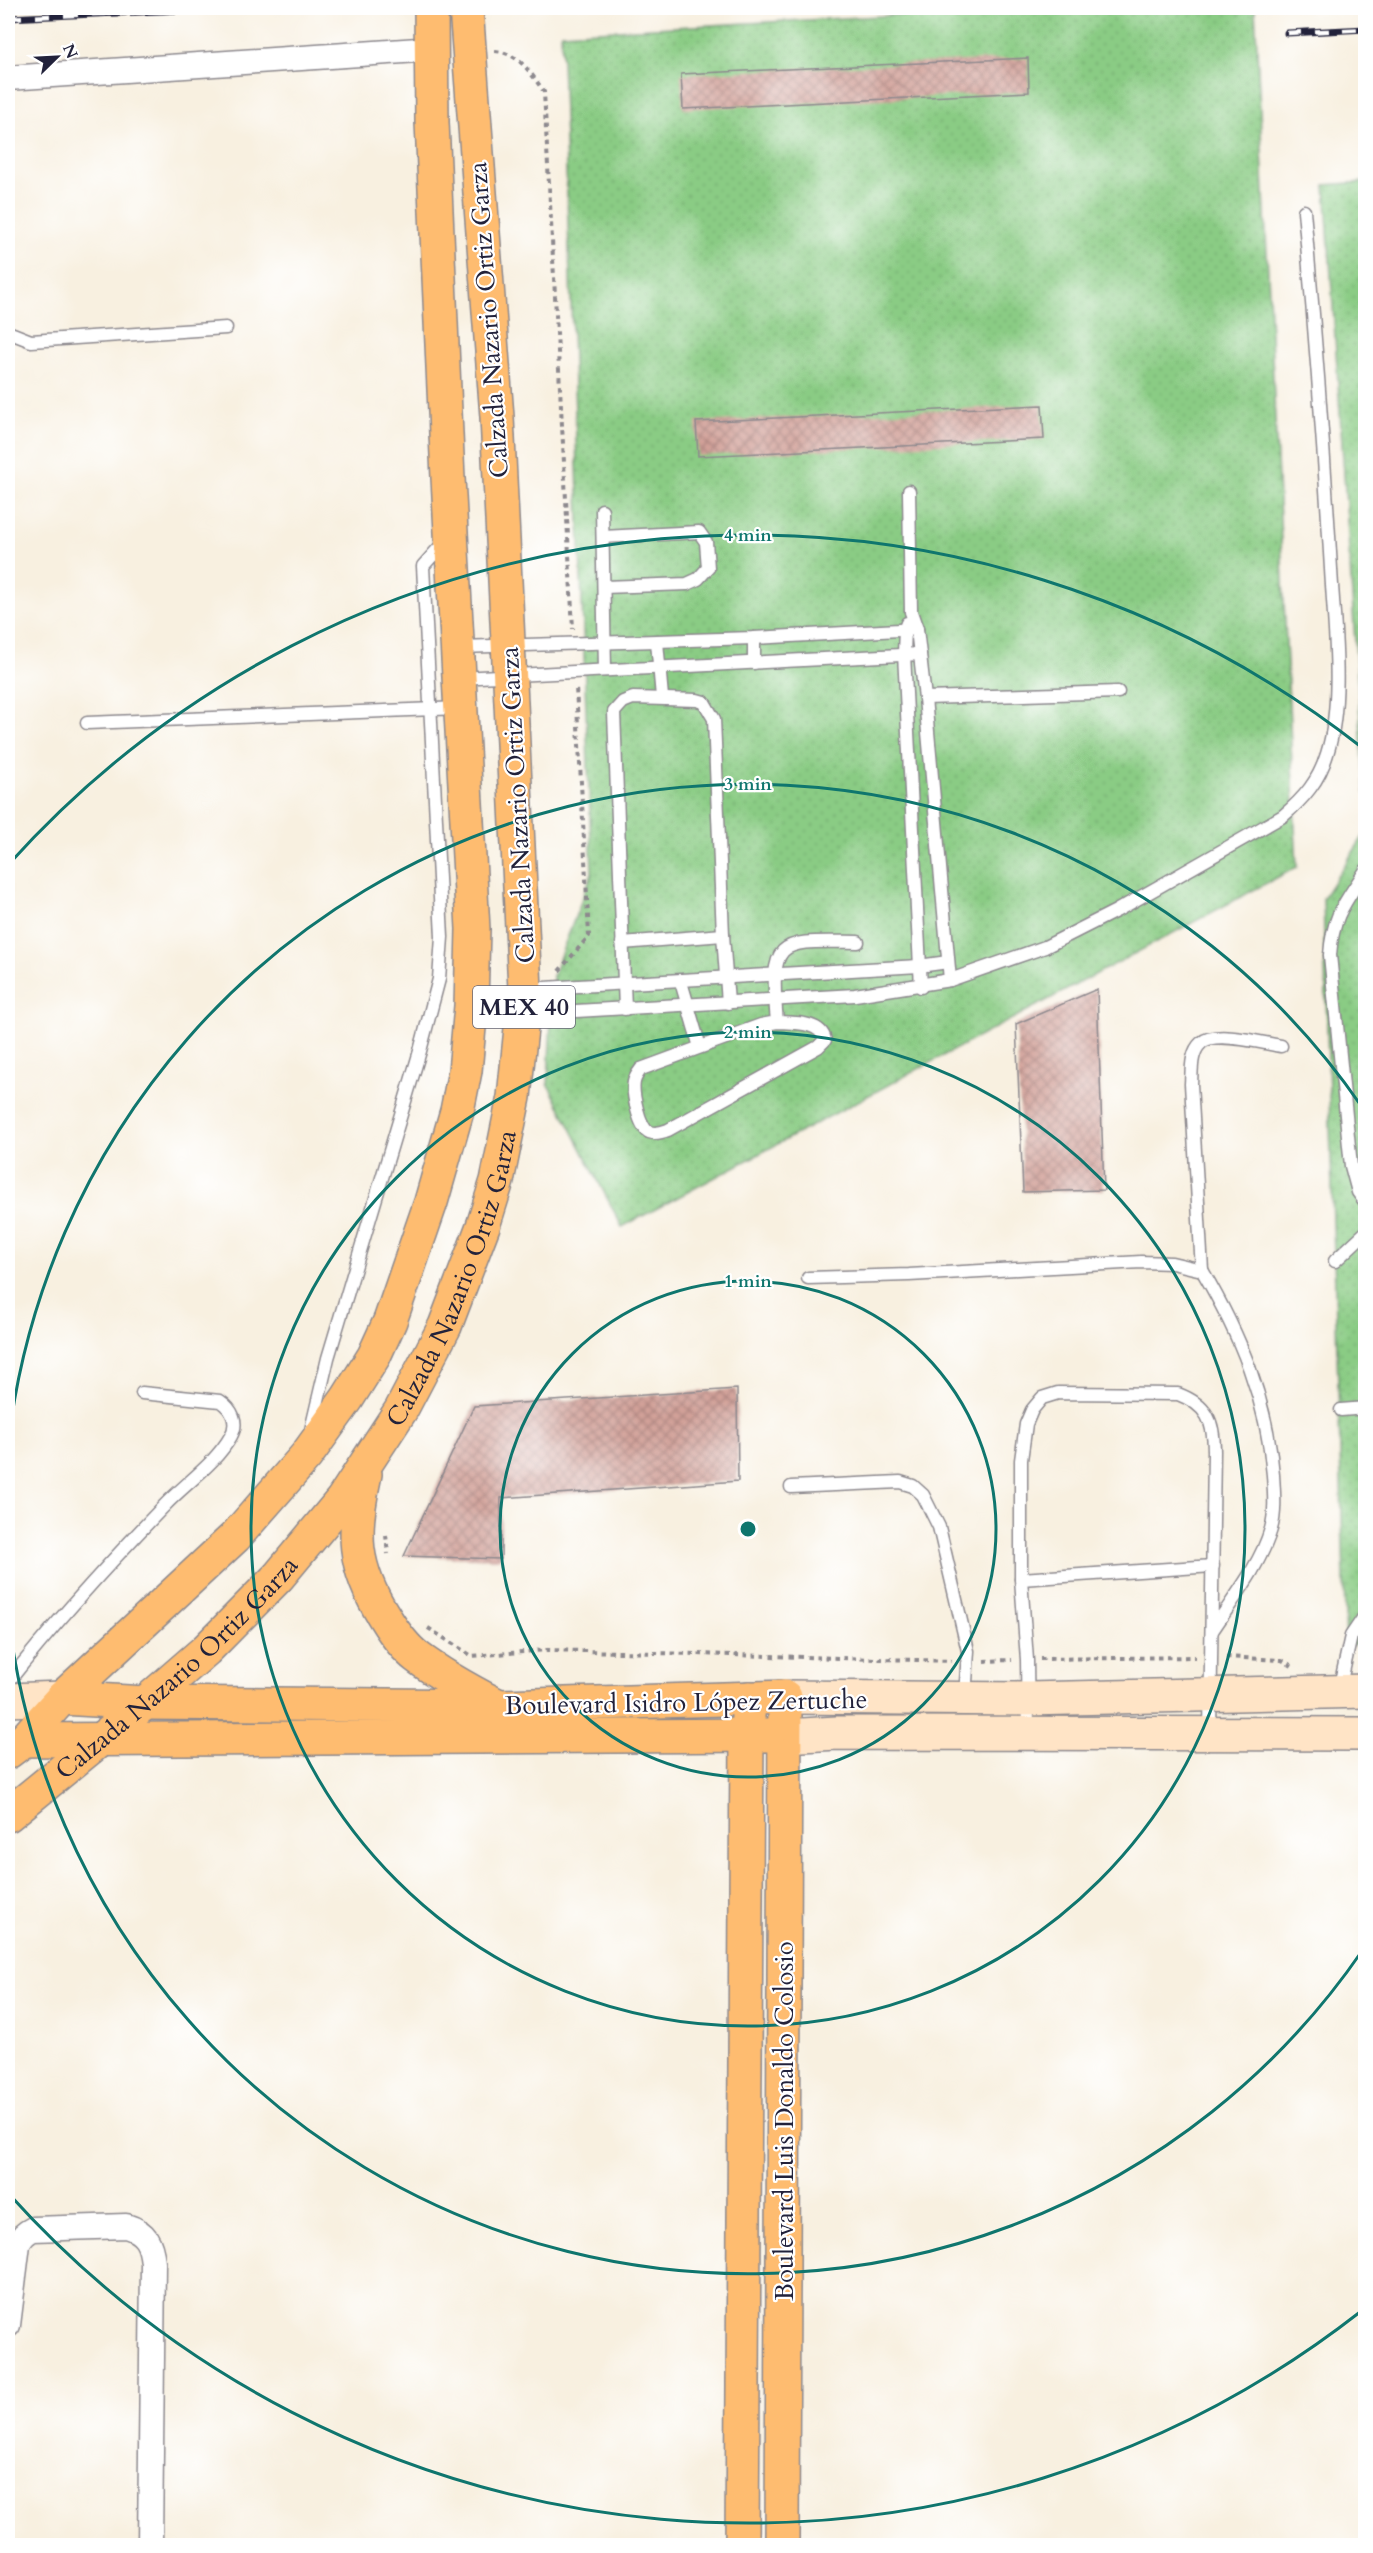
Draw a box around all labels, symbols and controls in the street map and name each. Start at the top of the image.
north arrow [27,27,87,87]
text: N [57,40,83,62]
street label: Calzada Nazario Ortiz Garza [460,161,517,479]
text: 4 min [724,523,772,548]
street label: Calzada Nazario Ortiz Garza [492,646,543,964]
text: 3 min [724,772,772,797]
road number: MEX 40 [473,986,575,1028]
text: 2 min [724,1020,772,1045]
street label: Calzada Nazario Ortiz Garza [378,1127,525,1434]
text: 1 min [724,1269,772,1294]
centre of rings [738,1519,758,1539]
street label: Calzada Nazario Ortiz Garza [48,1549,306,1788]
street label: Boulevard Isidro López Zertuche [504,1682,868,1723]
street label: Boulevard Luis Donaldo Colosio [767,1941,802,2301]

